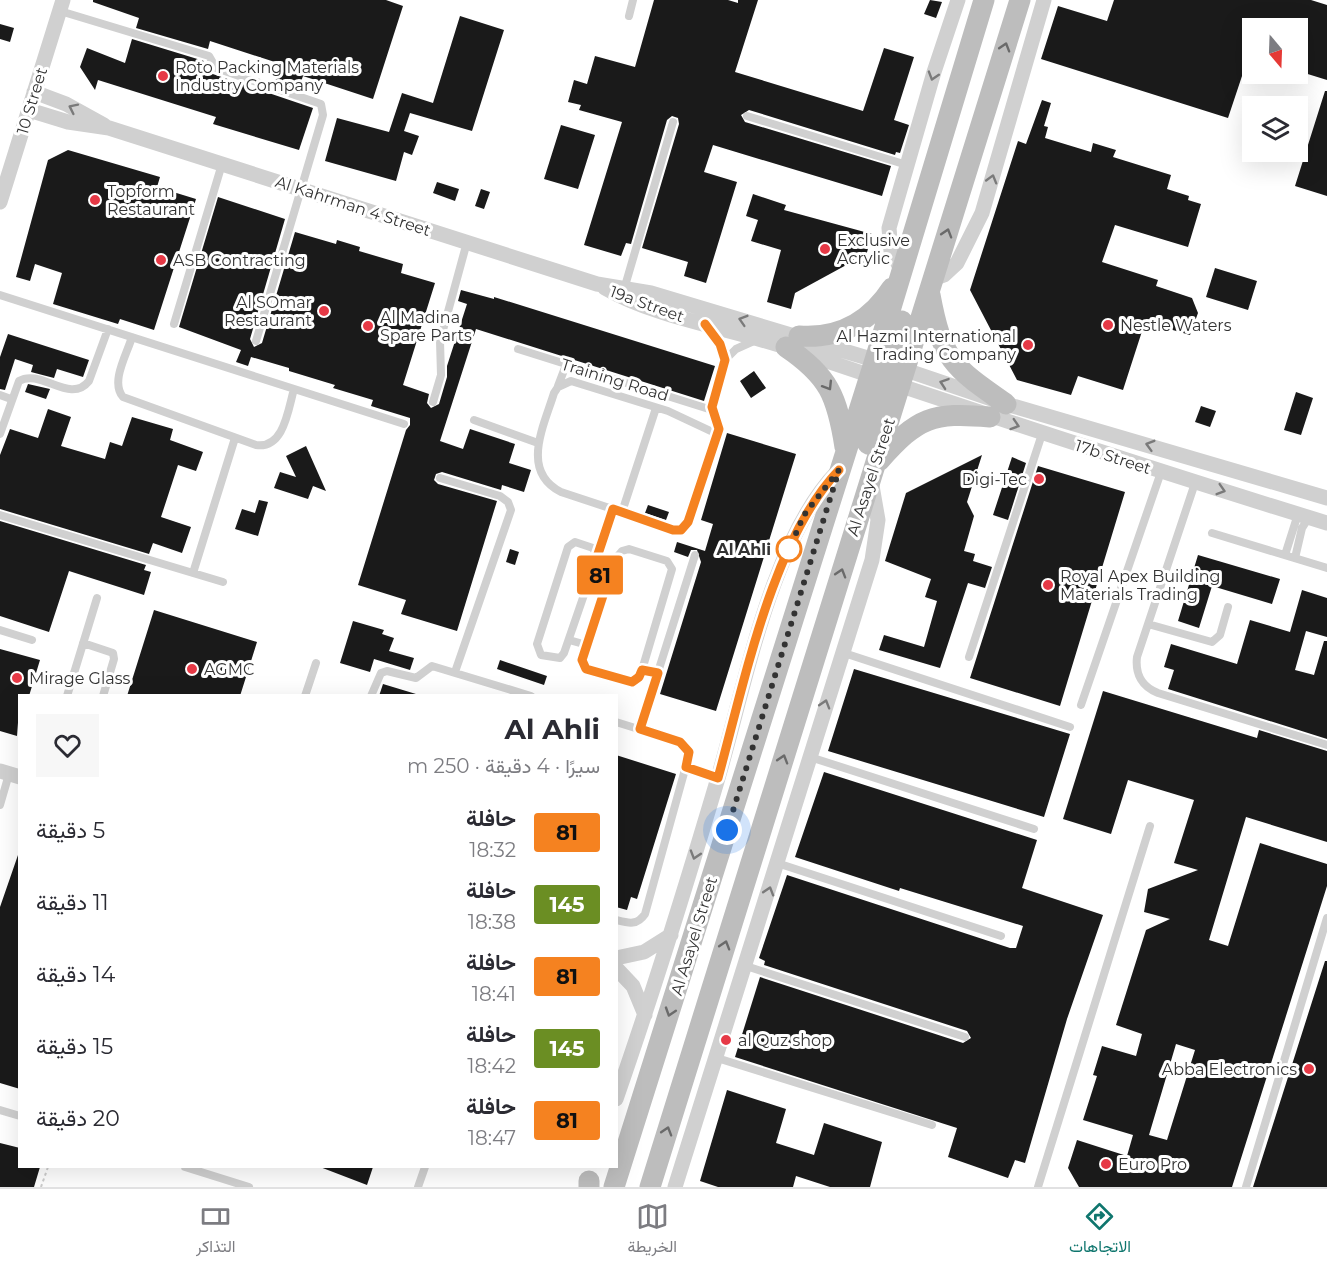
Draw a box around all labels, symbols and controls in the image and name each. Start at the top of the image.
north arrow [1242,18,1308,84]
map controls [1242,18,1308,162]
one-way arrow [998,42,1010,53]
place label: Roto Packing Materials Industry Company [175,58,359,95]
street label: 10 Street [13,65,51,137]
marker: Roto Packing Materials Industry Company [156,69,170,83]
one-way arrow [928,70,940,81]
button: layers [1242,96,1308,162]
one-way arrow [69,103,80,115]
street label: Al Kahrman 4 Street [273,172,434,240]
one-way arrow [984,174,997,184]
place label: Topform Restaurant [107,182,195,219]
marker: Topform Restaurant [88,193,102,207]
one-way arrow [940,228,952,239]
place label: Exclusive Acrylic [837,231,910,268]
marker: Exclusive Acrylic [818,242,832,256]
place label: ASB Contracting [173,251,306,270]
marker: ASB Contracting [154,253,168,267]
street label: 19a Street [607,282,687,326]
place label: Al SOmar Restaurant [224,293,312,330]
marker: Al SOmar Restaurant [317,304,331,318]
place label: Al Madina Spare Parts [380,308,472,345]
one-way arrow [738,315,749,327]
place label: Nestle Waters [1120,316,1232,335]
marker: Nestle Waters [1101,318,1115,332]
marker: Al Madina Spare Parts [361,319,375,333]
place label: Al Hazmi International Trading Company [836,327,1016,364]
marker: Al Hazmi International Trading Company [1021,338,1035,352]
street label: Training Road [559,355,671,405]
one-way arrow [939,377,950,390]
one-way arrow [820,380,832,390]
street label: Al Asayel Street [843,415,899,539]
one-way arrow [1009,418,1020,430]
street label: 17b Street [1073,436,1154,478]
one-way arrow [1146,440,1156,452]
place label: Digi-Tec [962,470,1027,489]
marker: Digi-Tec [1032,472,1046,486]
one-way arrow [1215,483,1225,495]
marker: Al Ahli [776,536,802,562]
place label: Al Ahli [715,540,771,559]
line badge: 81 [573,556,627,594]
text: 81 [589,563,611,588]
place label: Royal Apex Building Materials Trading [1060,567,1221,604]
one-way arrow [834,568,846,578]
marker: Royal Apex Building Materials Trading [1041,578,1055,592]
place label: AGMC [204,660,254,679]
marker: AGMC [185,662,199,676]
place label: Mirage Glass [29,669,131,688]
marker: Mirage Glass [10,671,24,685]
one-way arrow [818,699,830,710]
text: Al Ahli [505,712,600,746]
button: heart [36,714,99,777]
text: سيرًا · 4 دقيقة · 250 m [407,754,600,778]
one-way arrow [776,754,788,765]
text: حافلة [466,805,516,832]
your location [712,815,742,845]
text: 5 دقيقة [36,817,105,844]
text: 81 [556,820,578,845]
text: 18:32 [469,838,516,862]
one-way arrow [690,849,702,860]
street label: Al Asayel Street [667,874,721,998]
text: حافلة [466,877,516,904]
one-way arrow [762,886,774,897]
text: 11 دقيقة [36,889,109,916]
text: 145 [549,892,585,917]
text: 18:38 [468,910,516,934]
one-way arrow [718,940,731,951]
text: حافلة [466,949,516,976]
text: 14 دقيقة [36,961,115,988]
text: 81 [556,964,578,989]
text: 18:41 [472,982,516,1006]
one-way arrow [665,1006,677,1017]
text: حافلة [466,1021,516,1048]
place label: al Quz shop [738,1031,832,1050]
text: 15 دقيقة [36,1033,113,1060]
marker: al Quz shop [719,1033,733,1047]
text: 145 [549,1036,585,1061]
text: 18:42 [467,1054,516,1078]
place label: Abba Electronics [1162,1060,1297,1079]
marker: Abba Electronics [1302,1062,1316,1076]
text: حافلة [466,1093,516,1120]
text: 20 دقيقة [36,1105,120,1132]
text: 81 [556,1108,578,1133]
text: 18:47 [468,1126,516,1150]
one-way arrow [660,1126,673,1137]
place label: Euro Pro [1118,1155,1187,1174]
marker: Euro Pro [1099,1157,1113,1171]
tab: التذاكر [196,1200,236,1261]
tab: الخريطة [628,1200,677,1261]
tab: الاتجاهات [1069,1200,1131,1261]

